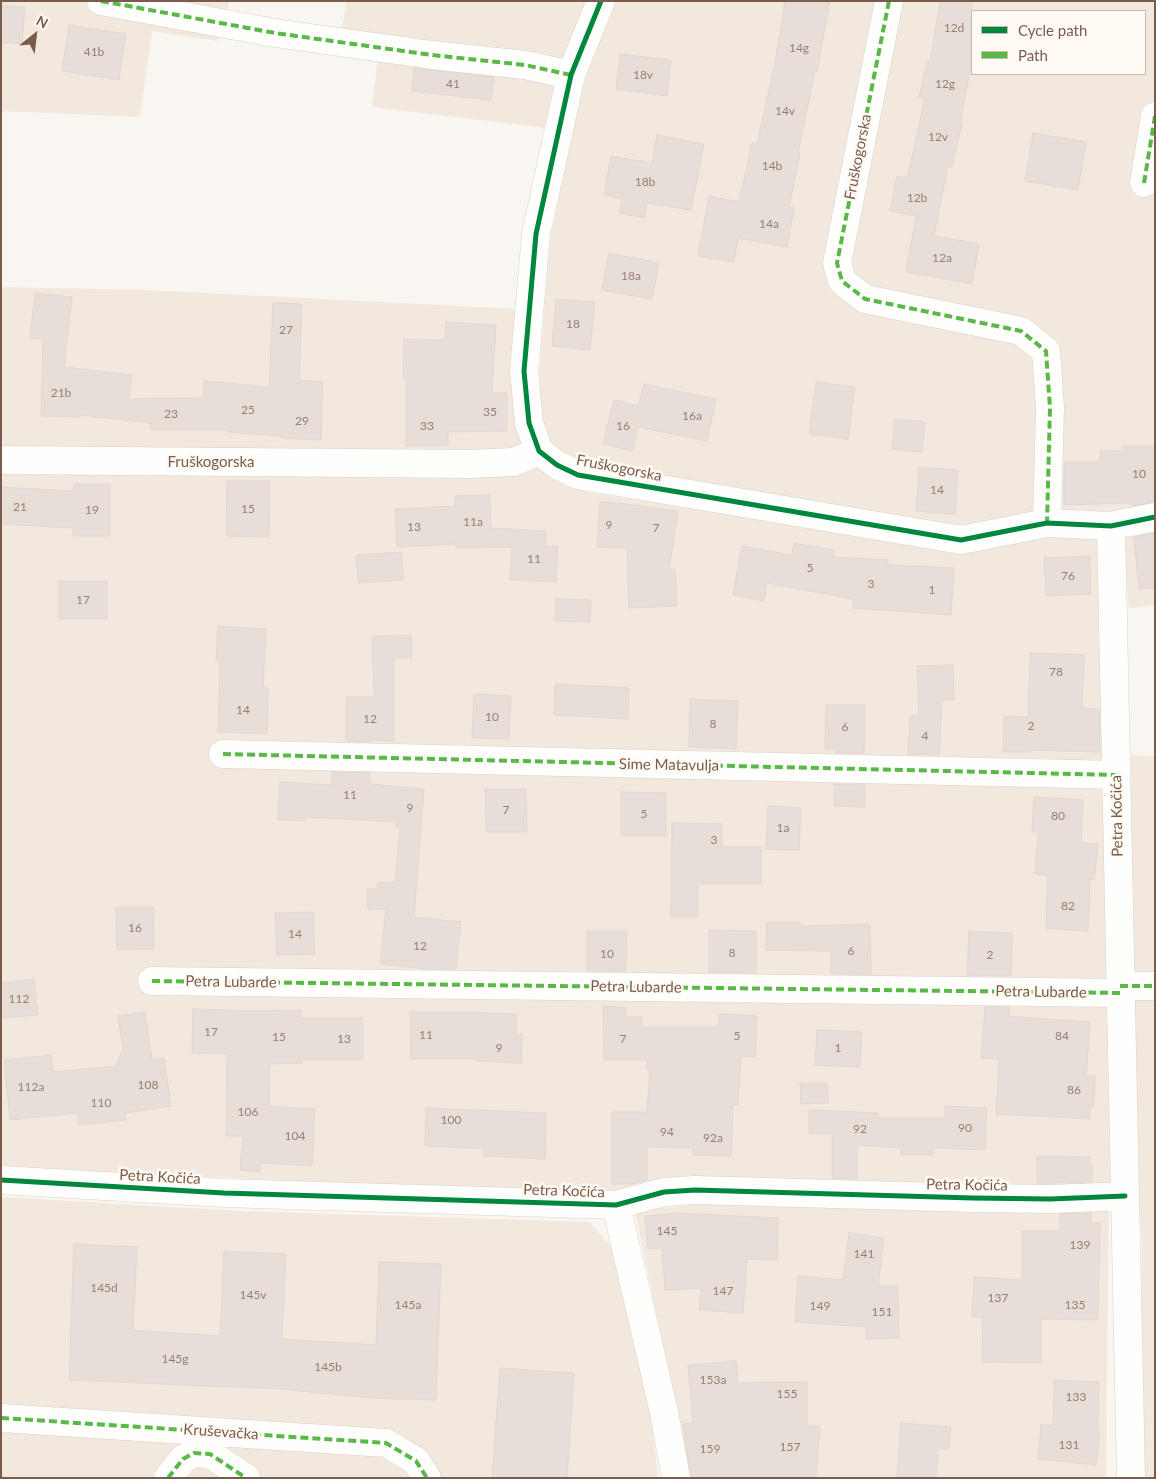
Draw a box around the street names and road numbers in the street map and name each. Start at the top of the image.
street label: Fruškogorska [841,113,875,201]
street label: Fruškogorska [575,451,663,485]
street label: Fruškogorska [168,453,254,471]
street label: Sime Matavulja [619,755,719,775]
street label: Petra Kočića [1107,775,1127,857]
street label: Petra Lubarde [185,972,277,992]
street label: Petra Lubarde [590,977,682,997]
street label: Petra Lubarde [995,982,1087,1002]
street label: Petra Kočića [119,1166,201,1188]
street label: Petra Kočića [926,1175,1008,1195]
street label: Petra Kočića [523,1181,605,1201]
street label: Kruševačka [183,1420,259,1444]

